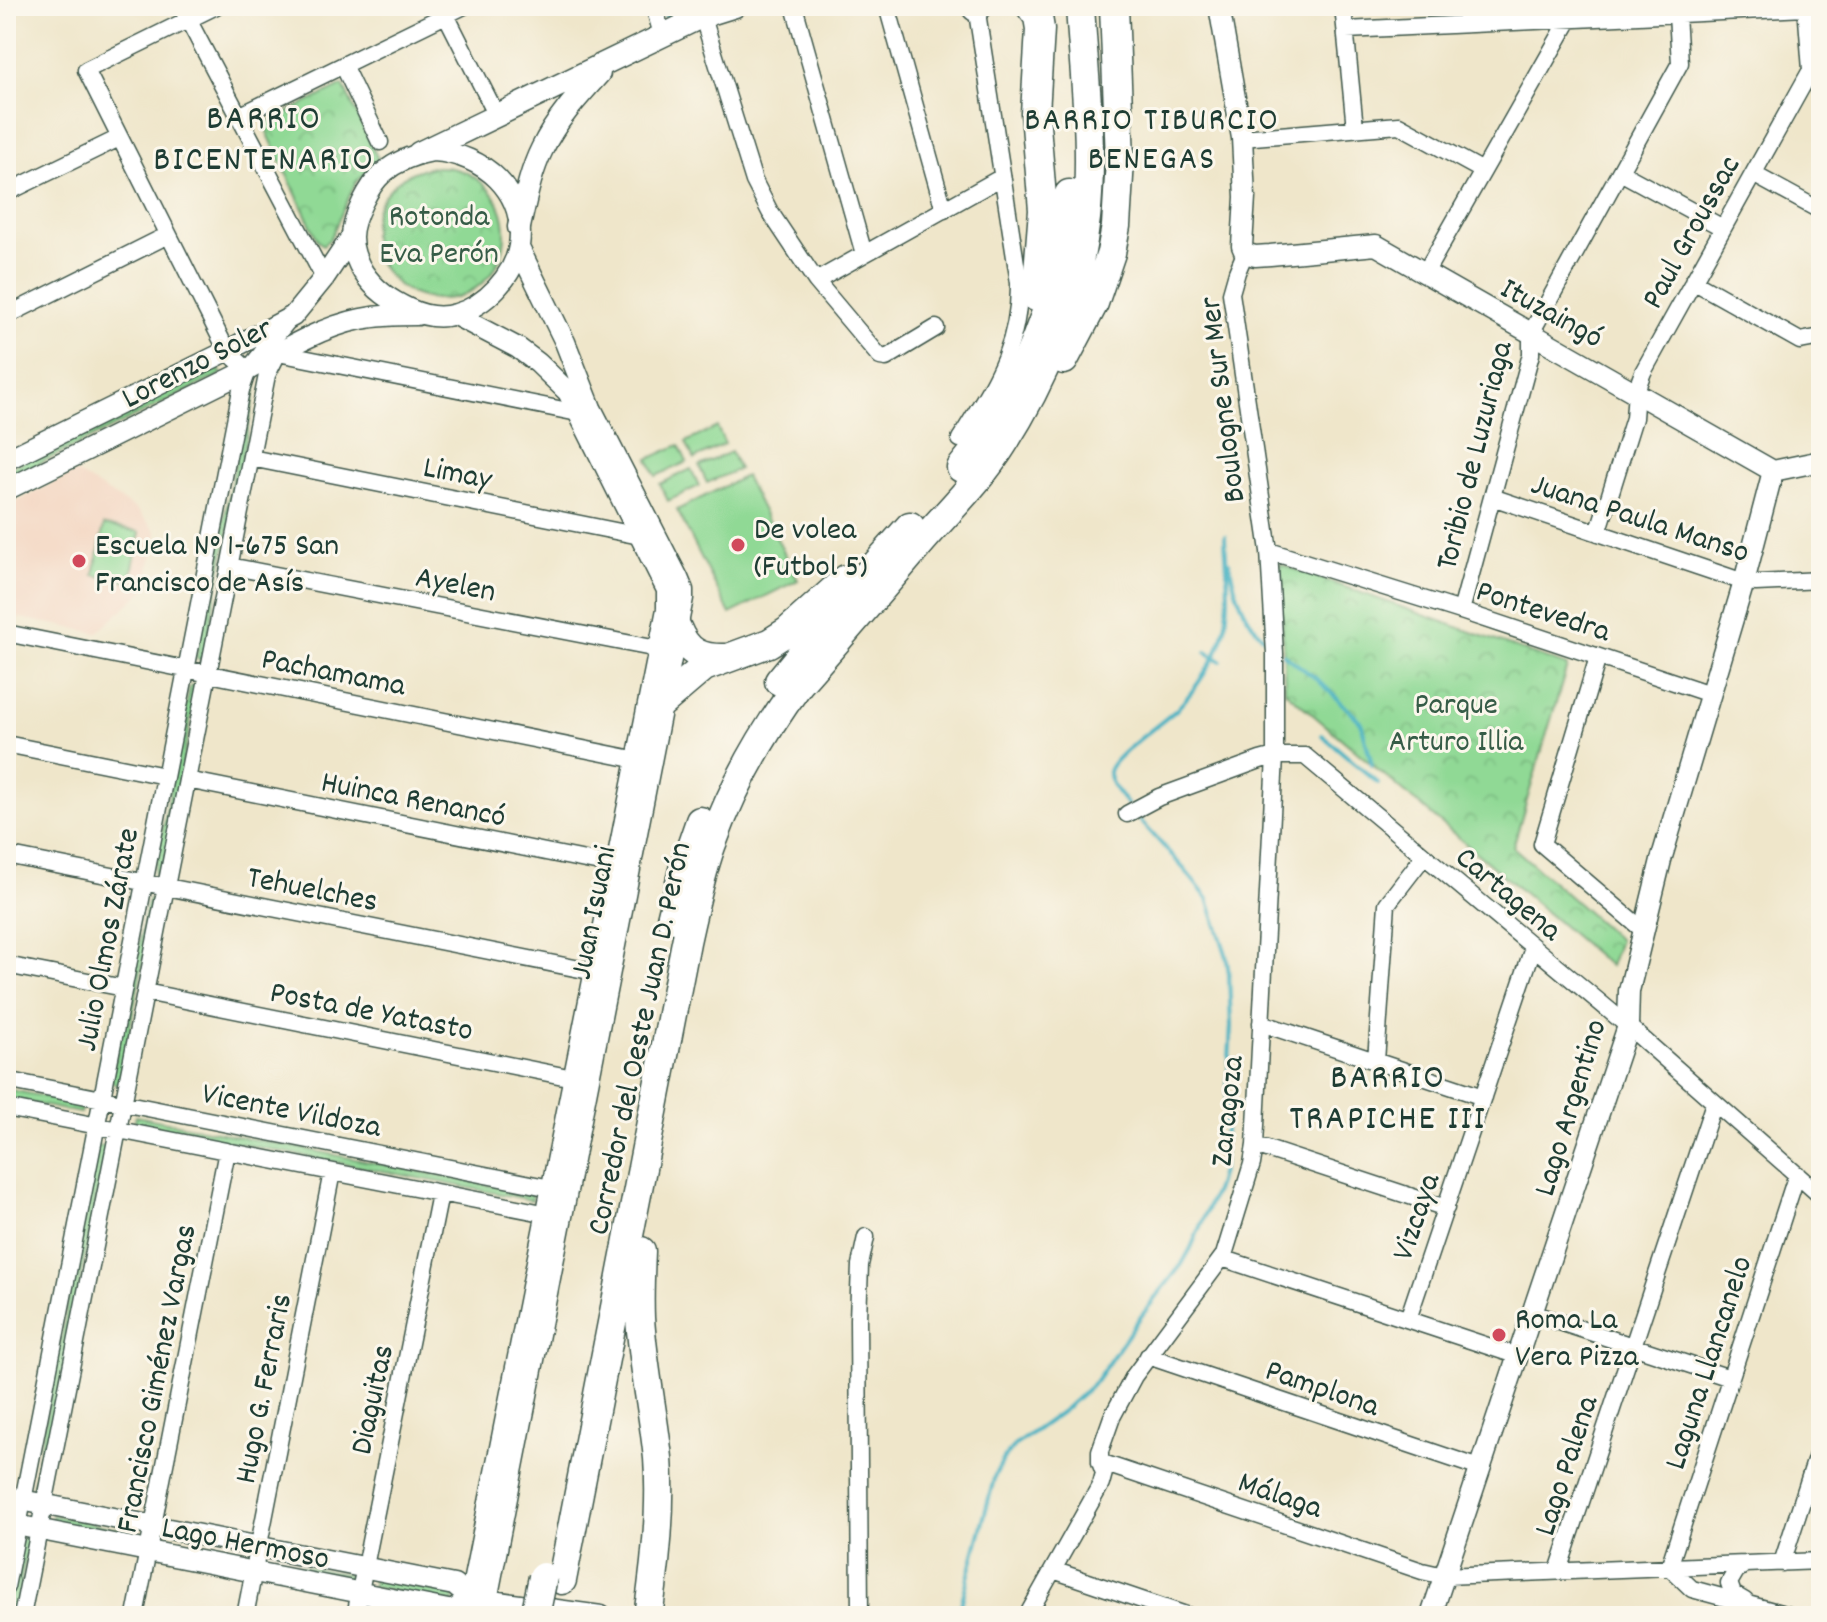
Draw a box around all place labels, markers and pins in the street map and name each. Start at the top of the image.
place label: De volea (Futbol 5) [754,509,868,592]
place label: Escuela N° 1-675 San Francisco de Asís [95,525,339,608]
marker: De volea (Futbol 5) [729,536,747,554]
marker: Escuela N° 1-675 San Francisco de Asís [70,552,88,570]
place label: Roma La Vera Pizza [1515,1299,1639,1382]
marker: Roma La Vera Pizza [1490,1326,1508,1344]

